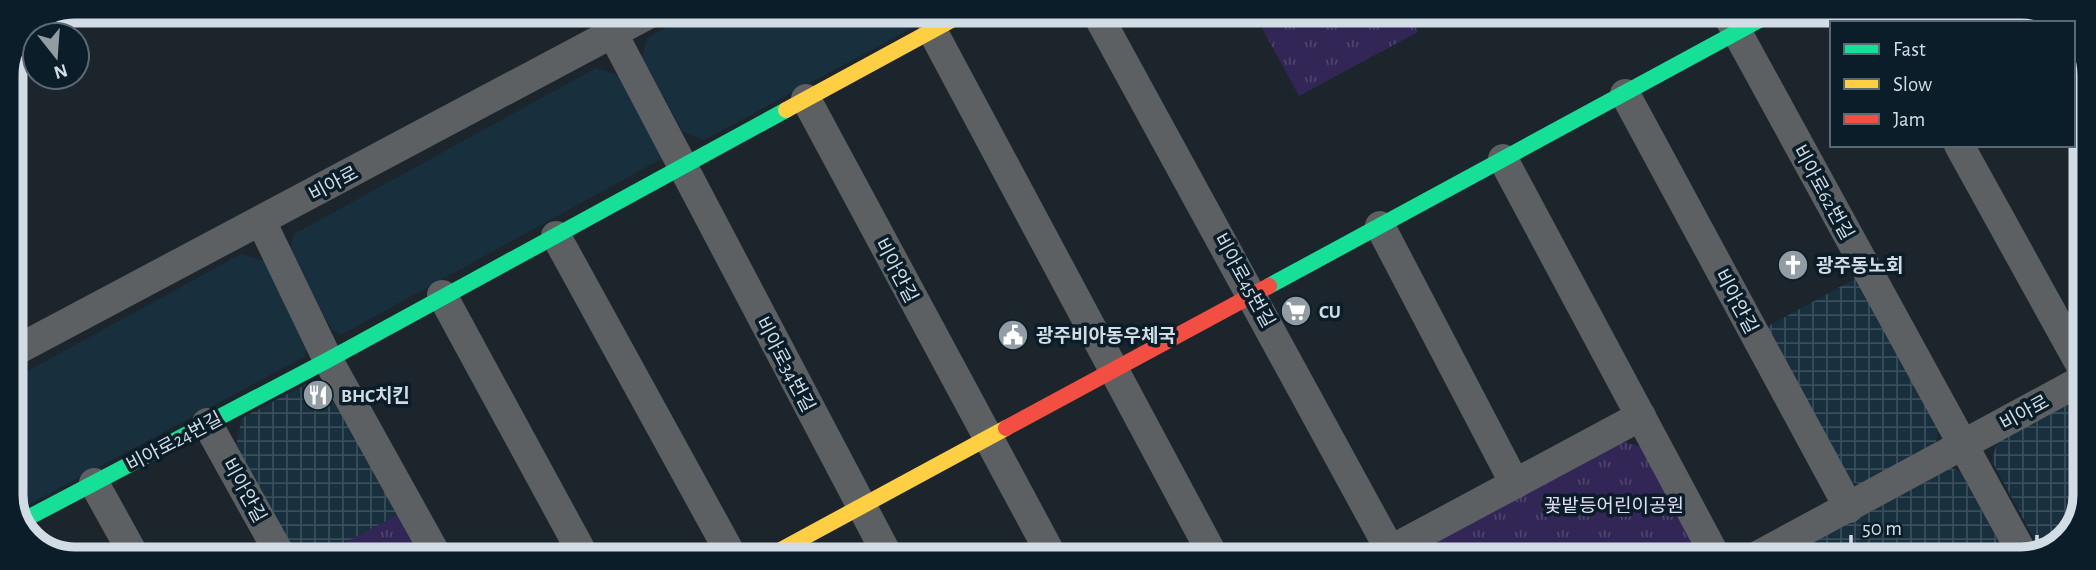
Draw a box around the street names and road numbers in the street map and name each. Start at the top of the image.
street label: 비아로62번길 [1789,142,1857,243]
street label: 비아로 [306,163,361,205]
street label: 비아로45번길 [1210,230,1278,331]
street label: 비아안길 [871,235,921,306]
street label: 비아안길 [1711,266,1761,337]
street label: 비아로34번길 [752,314,818,415]
street label: 비아로 [1997,391,2052,434]
street label: 비아로24번길 [123,408,226,475]
street label: 비아안길 [218,455,270,526]

